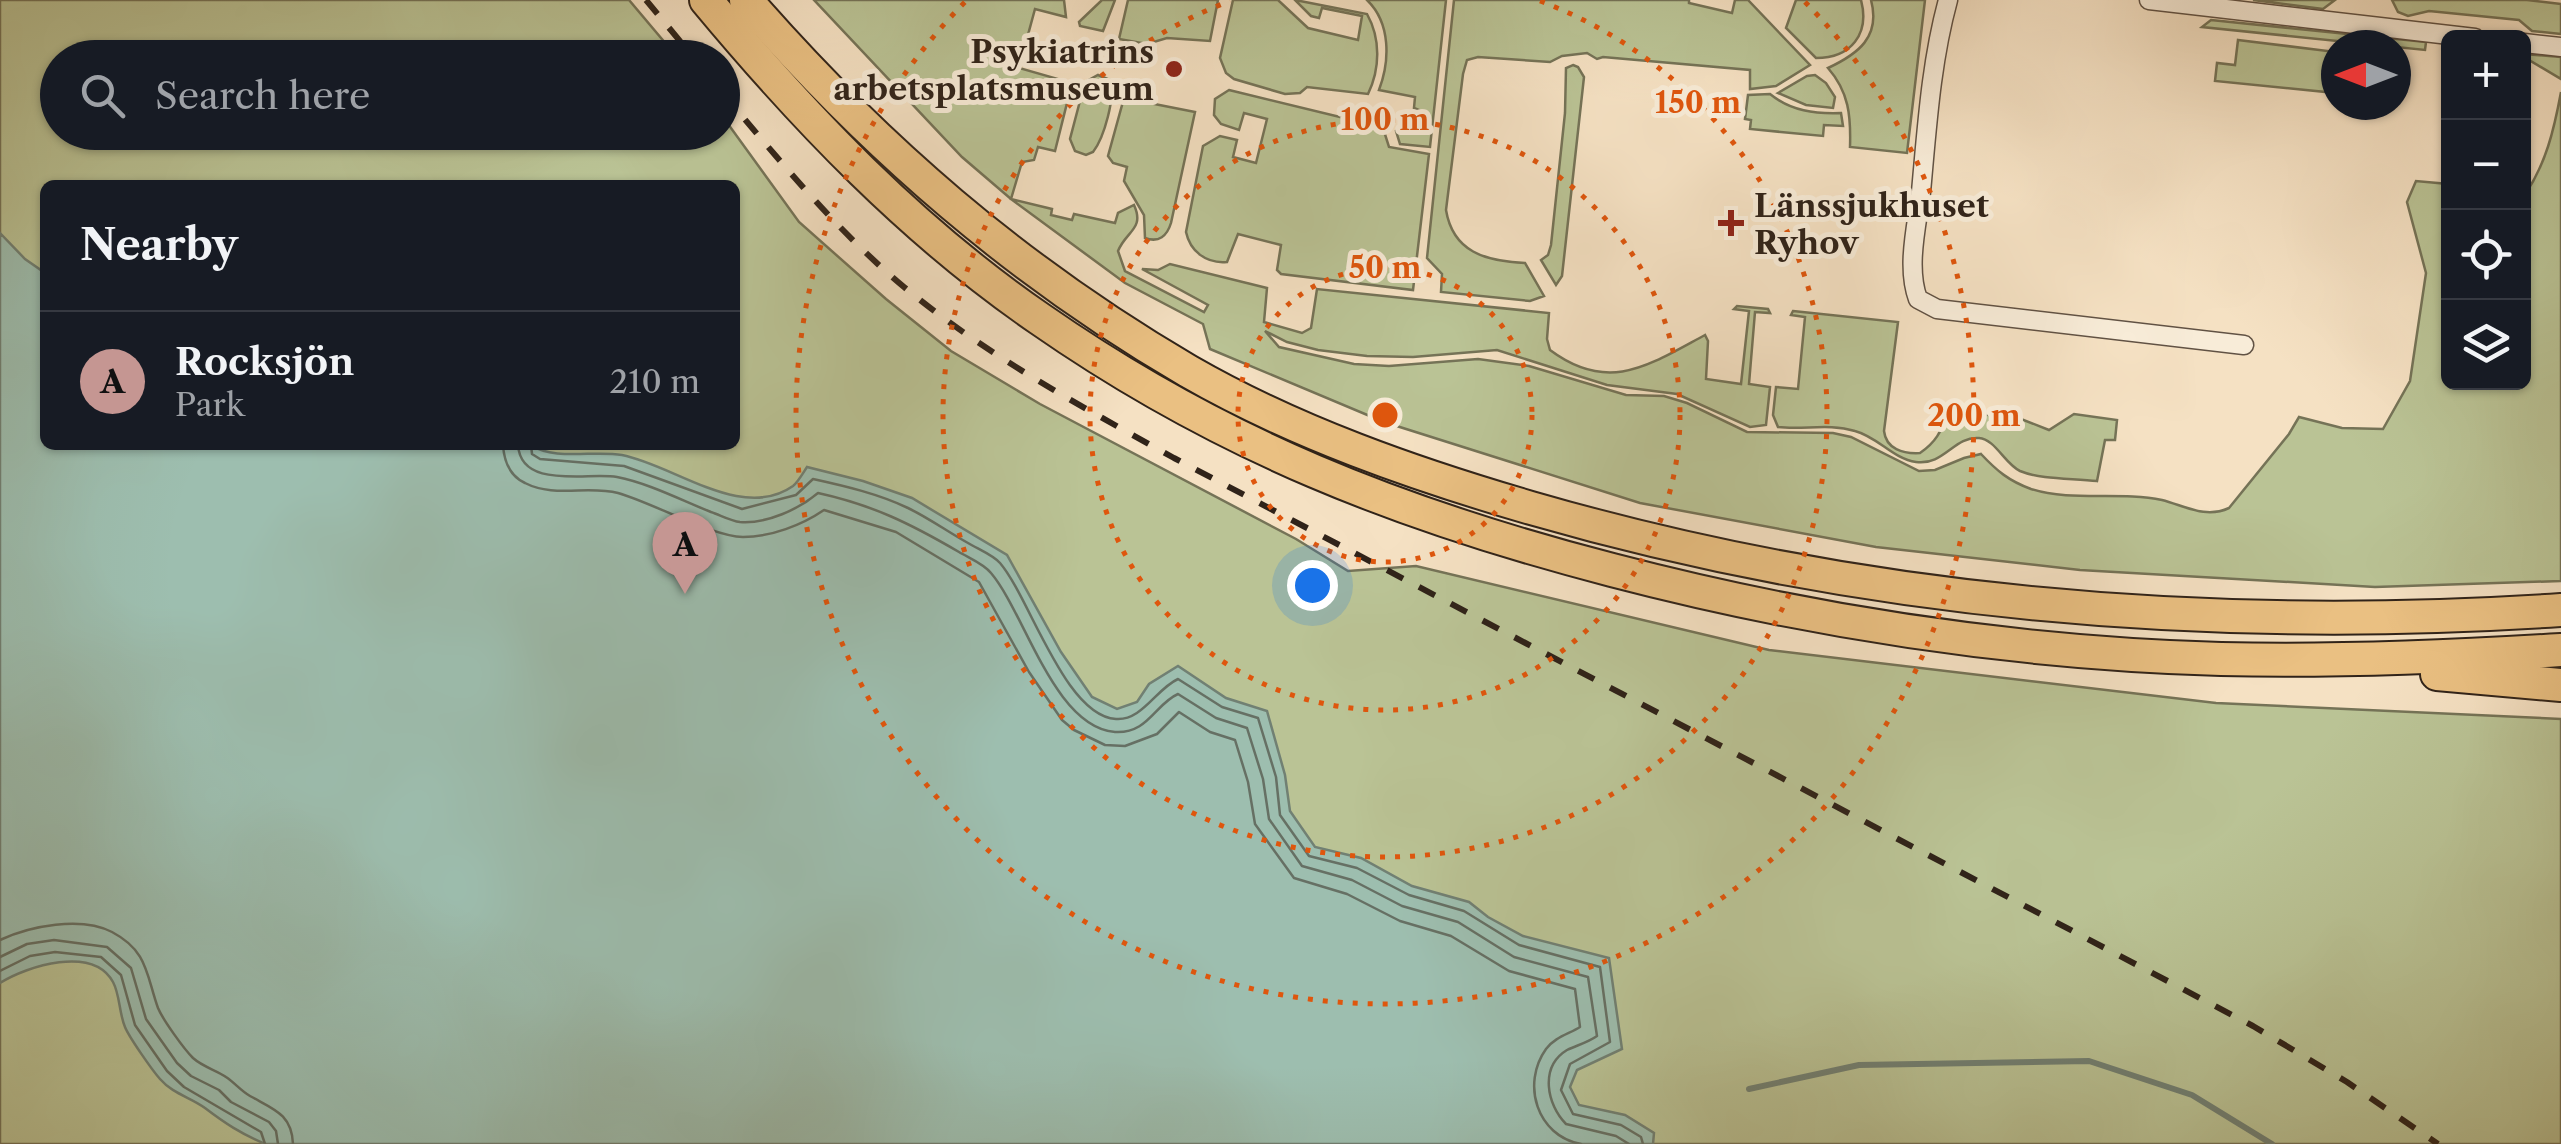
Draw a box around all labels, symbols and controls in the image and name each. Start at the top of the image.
north arrow [2321,30,2411,120]
map controls [2441,30,2531,390]
button: + [2441,30,2531,120]
place label: Psykiatrins arbetsplatsmuseum [833,32,1154,108]
search box [40,40,740,150]
marker: Psykiatrins arbetsplatsmuseum [1163,58,1185,80]
icon: search [75,68,130,123]
text: Search here [155,72,370,119]
text: 150 m [1655,84,1741,121]
text: 100 m [1341,101,1430,138]
button: − [2441,120,2531,210]
place label: Länssjukhuset Ryhov [1754,186,1989,262]
marker: Länssjukhuset Ryhov [1718,210,1744,236]
button: locate [2441,210,2531,300]
text: Nearby [80,219,238,271]
text: 50 m [1348,249,1422,286]
button: layers [2441,300,2531,390]
text: Rocksjön [175,338,354,385]
text: A [100,362,125,401]
text: 210 m [610,362,700,401]
text: Park [175,385,245,424]
centre of rings [1367,397,1403,433]
text: 200 m [1927,397,2021,434]
pin: A [652,512,718,594]
your location [1287,560,1338,611]

